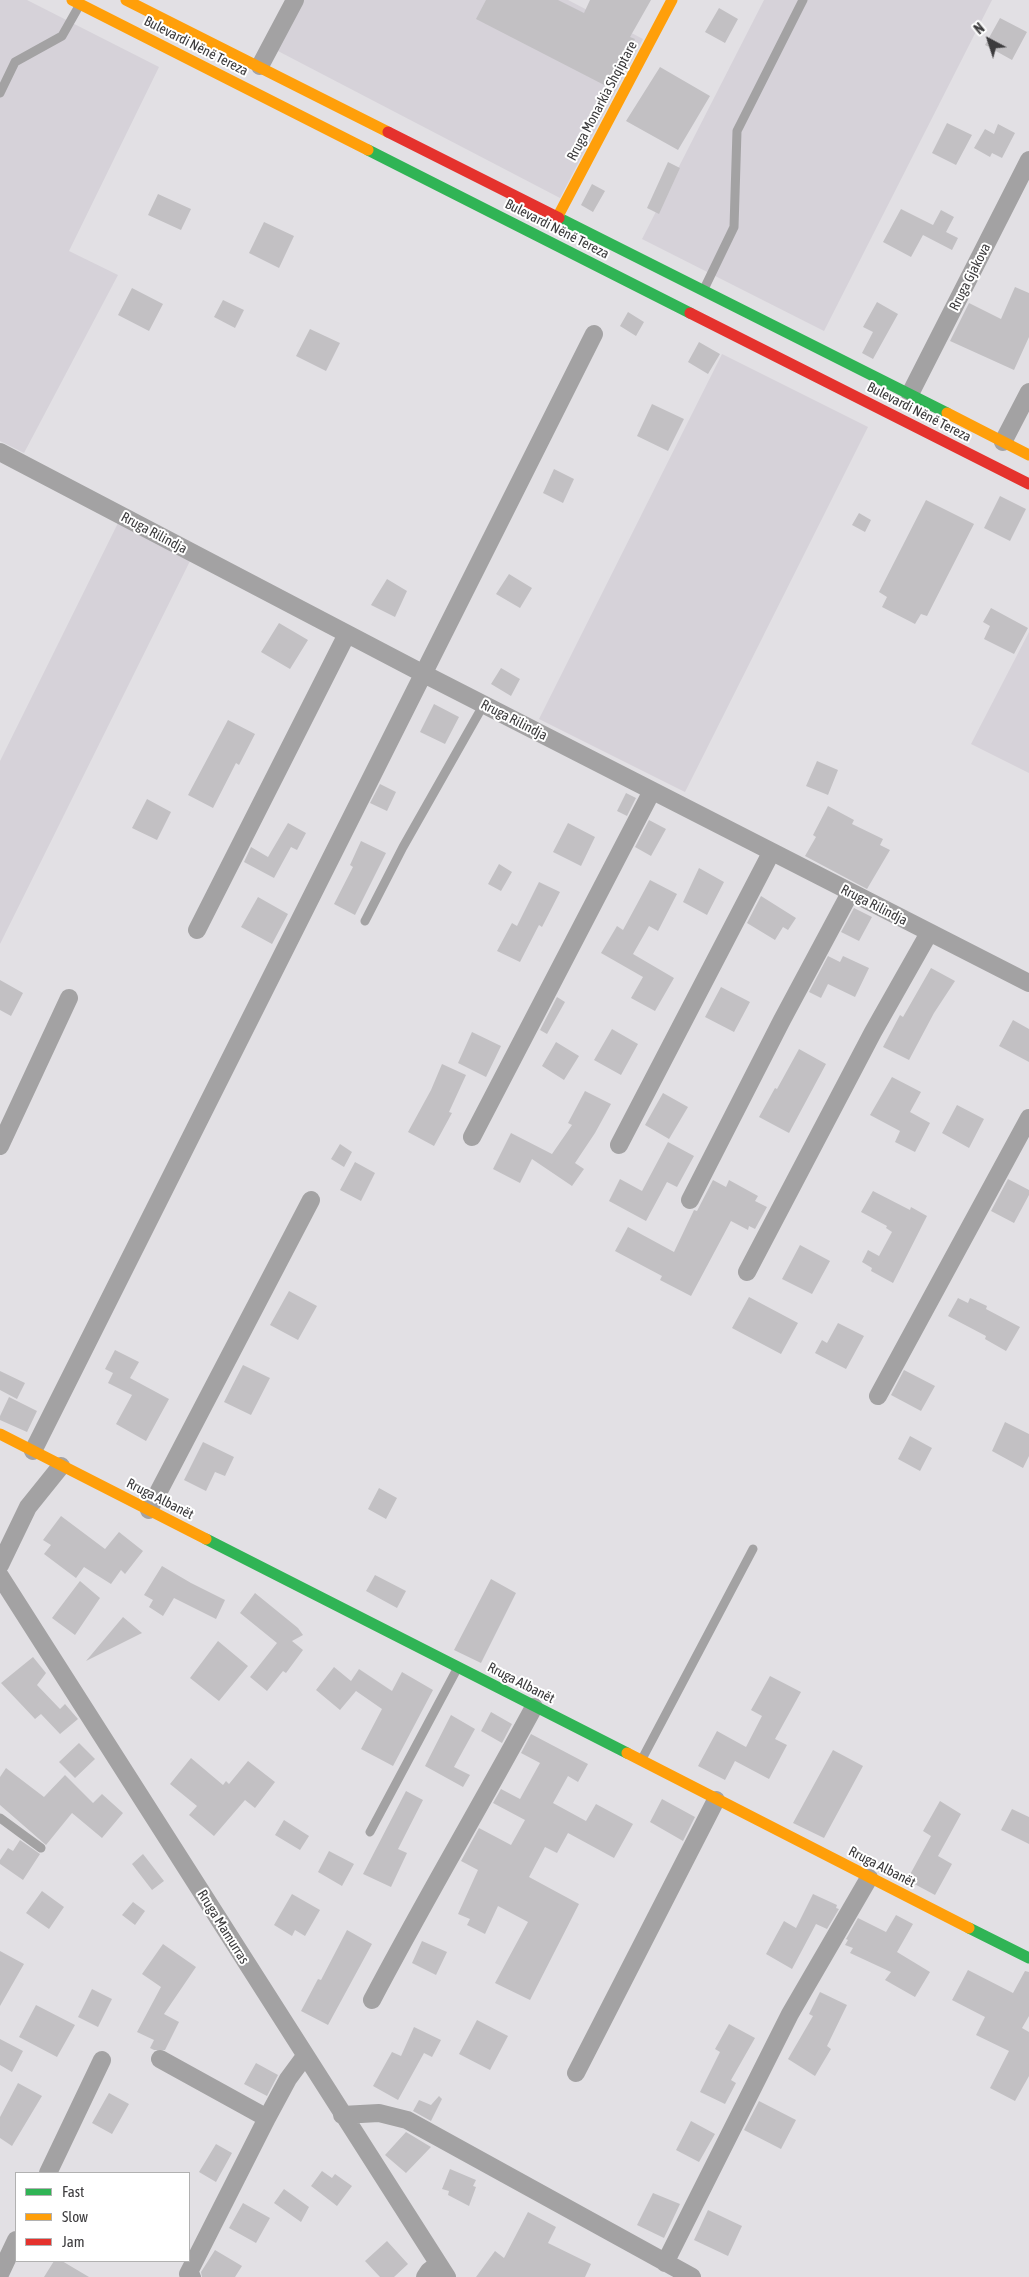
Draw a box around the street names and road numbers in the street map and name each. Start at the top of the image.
street label: Bulevardi Nënë Tereza [141,13,251,79]
street label: Rruga Monarkia Shqiptare [563,38,641,164]
street label: Bulevardi Nënë Tereza [502,196,612,262]
street label: Rruga Gjakova [946,240,994,314]
street label: Bulevardi Nënë Tereza [864,379,974,445]
street label: Rruga Rilindja [118,509,190,557]
street label: Rruga Rilindja [478,696,550,744]
street label: Rruga Rilindja [838,881,910,929]
street label: Rruga Albanët [124,1475,196,1523]
street label: Rruga Albanët [485,1659,557,1707]
street label: Rruga Albanët [846,1843,918,1891]
street label: Rruga Mamurras [194,1887,252,1967]

